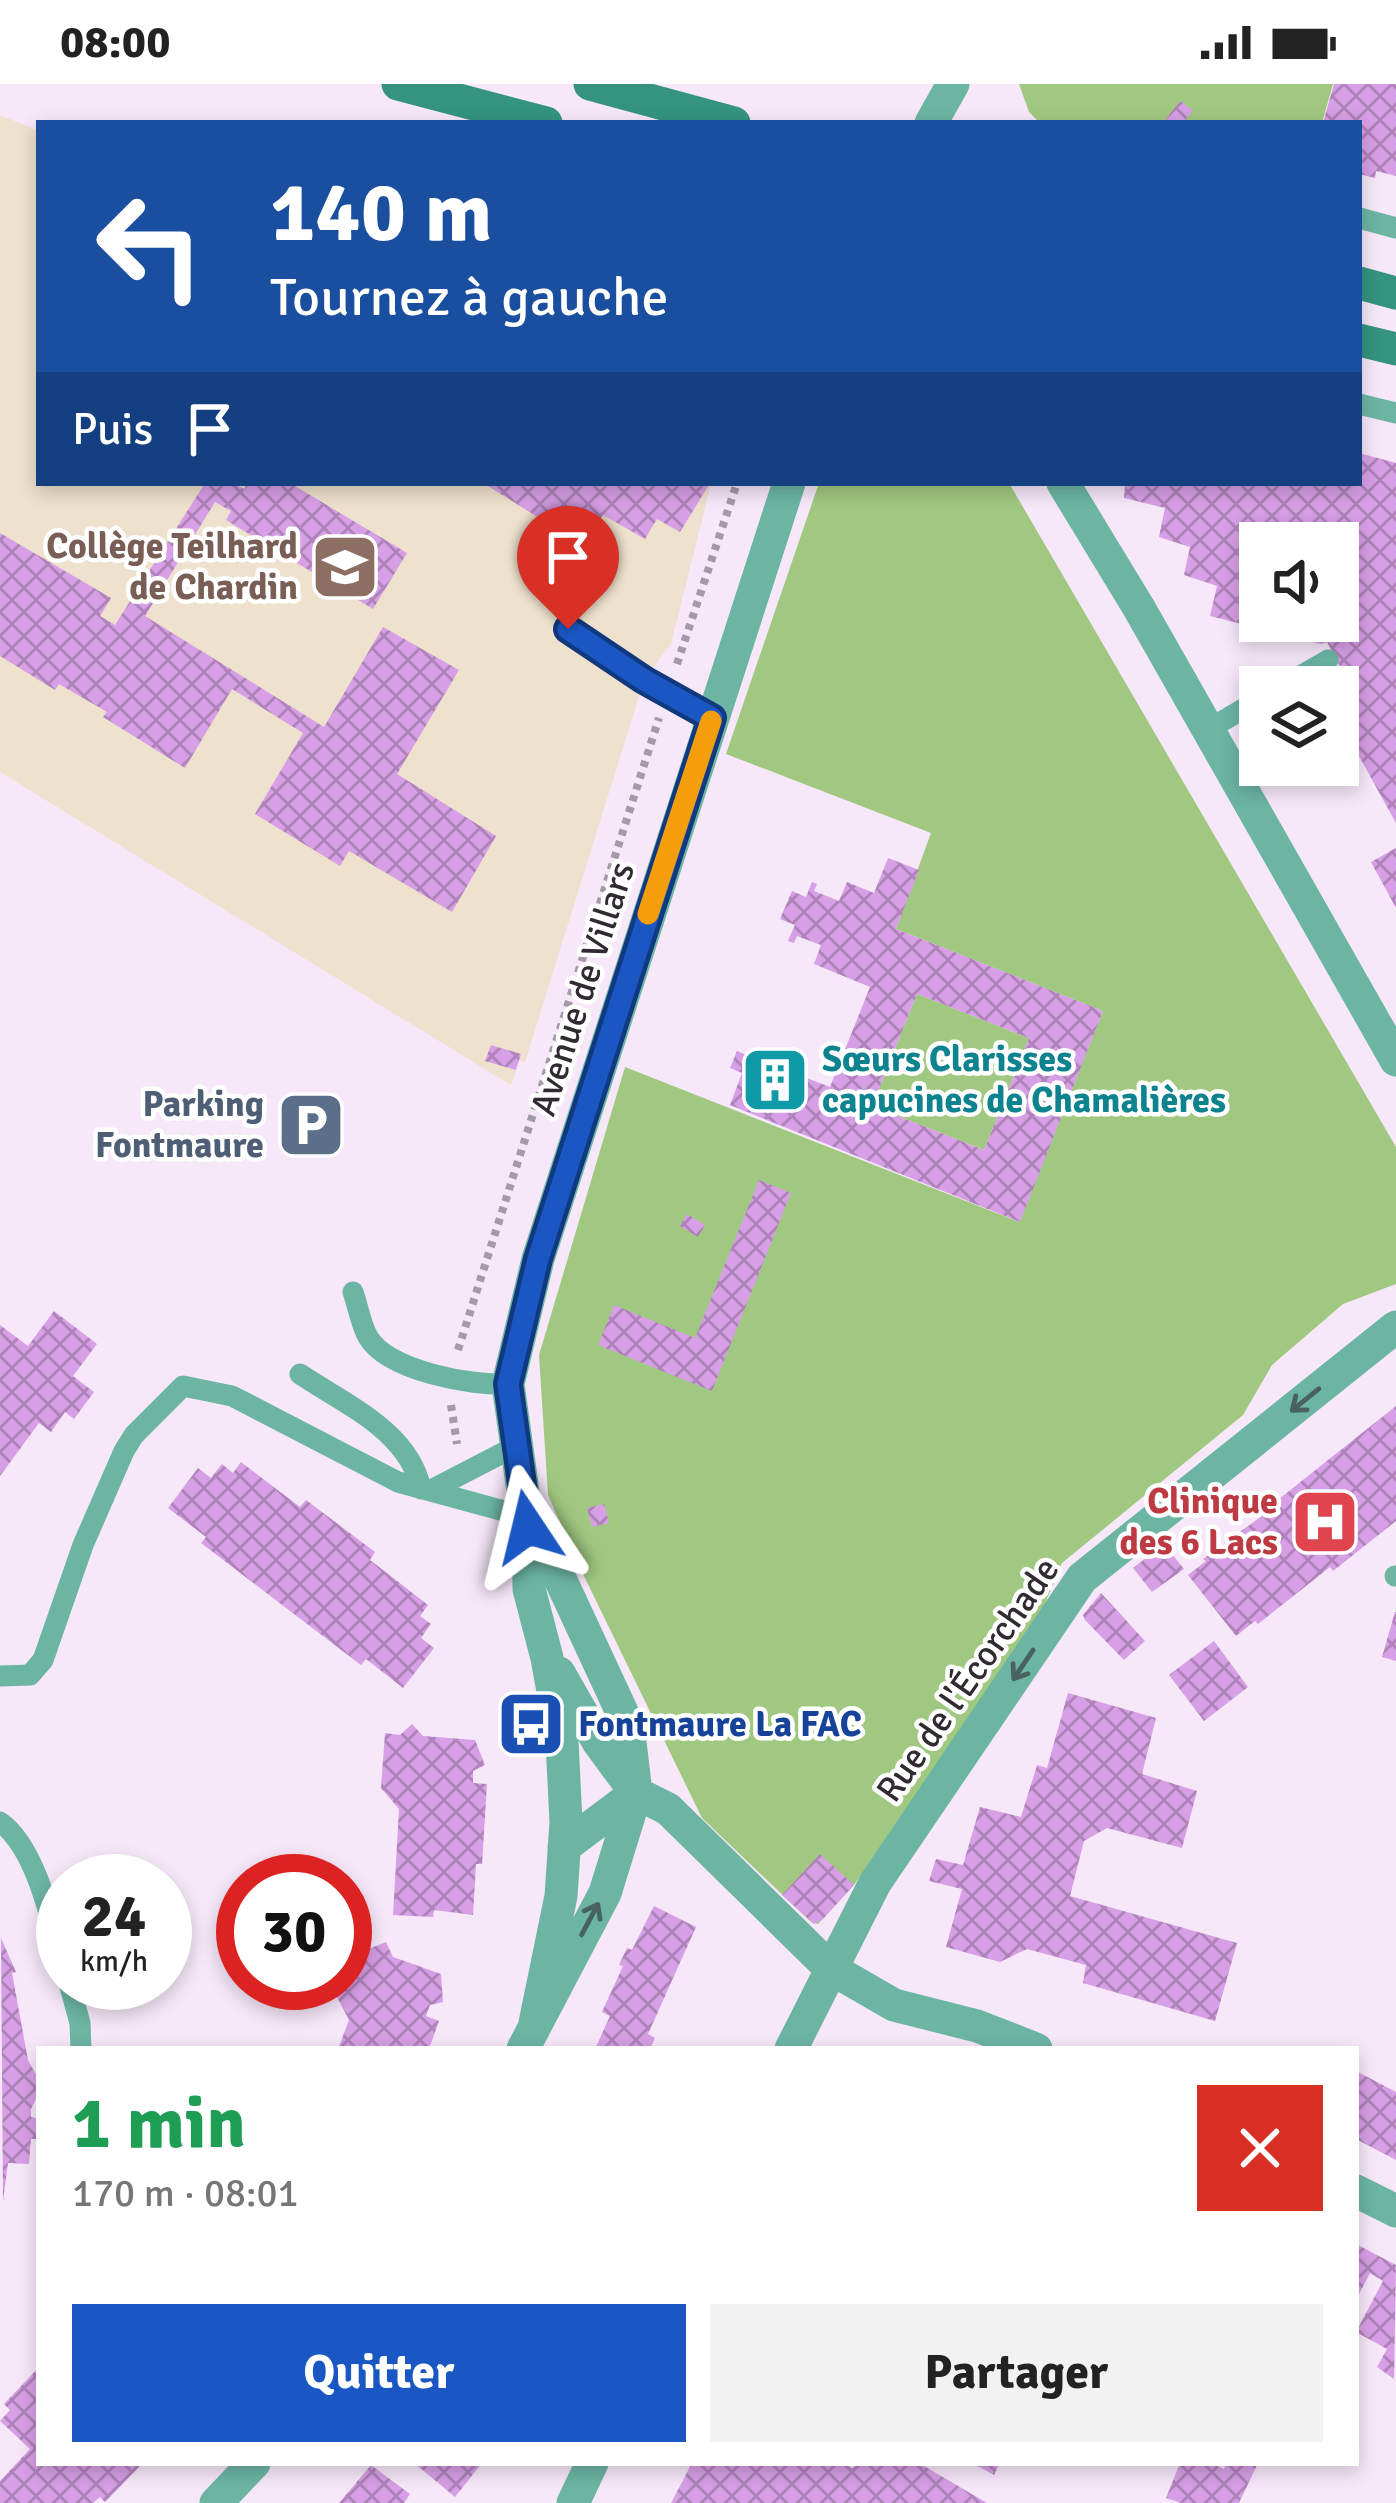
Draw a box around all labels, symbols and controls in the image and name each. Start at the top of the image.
text: 08:00 [60,15,170,70]
text: 140 m [270,161,492,265]
icon: left [72,168,228,324]
text: Tournez à gauche [270,264,668,331]
icon: arrive [177,396,243,462]
text: Puis [72,402,153,457]
pin [517,506,619,629]
map controls [1239,522,1359,786]
button: sound [1239,522,1359,642]
place label: Collège Teilhard de Chardin [46,524,298,610]
icon: arrive [535,524,601,590]
school or university icon: Collège Teilhard de Chardin [310,532,380,602]
button: layers [1239,666,1359,786]
street label: Avenue de Villars [521,856,645,1122]
place label: Sœurs Clarisses capucines de Chamalières [822,1037,1226,1123]
building icon: Sœurs Clarisses capucines de Chamalières [740,1045,810,1115]
place label: Parking Fontmaure [95,1082,264,1168]
parking icon: Parking Fontmaure [276,1090,346,1160]
one-way arrow [1289,1386,1321,1413]
position arrow [465,1464,591,1590]
place label: Clinique des 6 Lacs [1119,1479,1278,1565]
hospital icon: Clinique des 6 Lacs [1290,1487,1360,1557]
street label: Rue de l'Écorchade [867,1549,1069,1811]
one-way arrow [1011,1648,1036,1681]
bus stop icon: Fontmaure La FAC [496,1689,566,1759]
place label: Fontmaure La FAC [578,1702,862,1747]
speed limit sign: 30 [216,1854,372,2010]
text: 24 [82,1880,146,1954]
one-way arrow [579,1903,602,1938]
text: km/h [80,1943,148,1980]
text: 1 min [72,2079,246,2168]
button: close [1197,2085,1323,2211]
text: 170 m · 08:01 [72,2169,299,2217]
button: Quitter [72,2304,686,2442]
button: Partager [710,2304,1323,2442]

